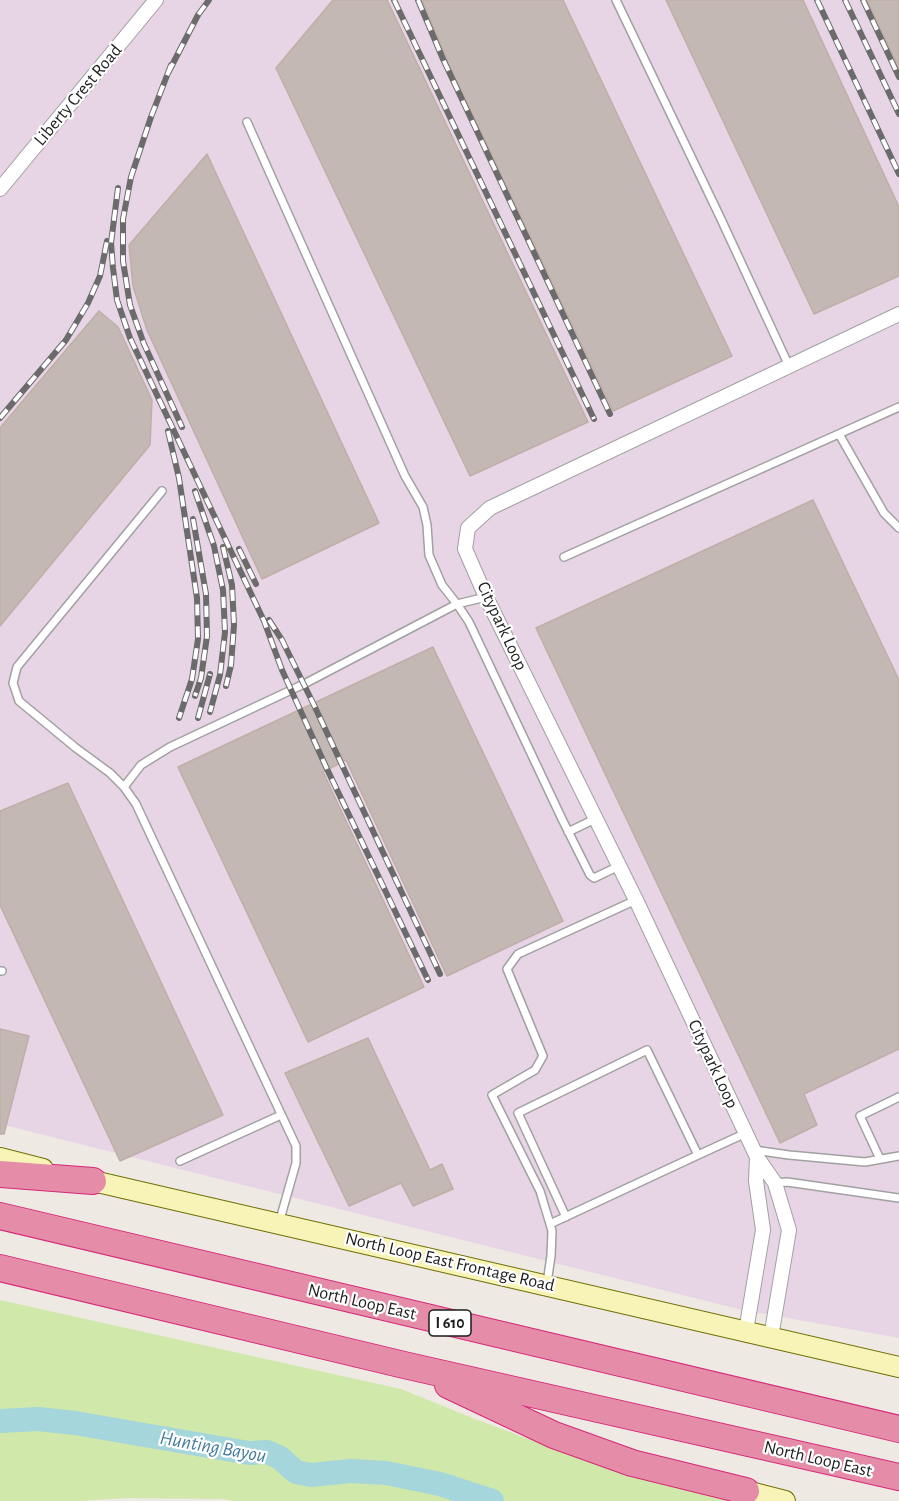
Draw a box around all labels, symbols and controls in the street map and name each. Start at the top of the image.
street label: Liberty Crest Road [29,40,127,150]
street label: Citypark Loop [472,578,532,674]
street label: Citypark Loop [683,1016,743,1112]
street label: North Loop East Frontage Road [343,1227,557,1297]
street label: North Loop East [306,1279,418,1325]
road number: I 610 [429,1310,471,1336]
water label: Hunting Bayou [158,1426,268,1468]
street label: North Loop East [762,1436,874,1482]

